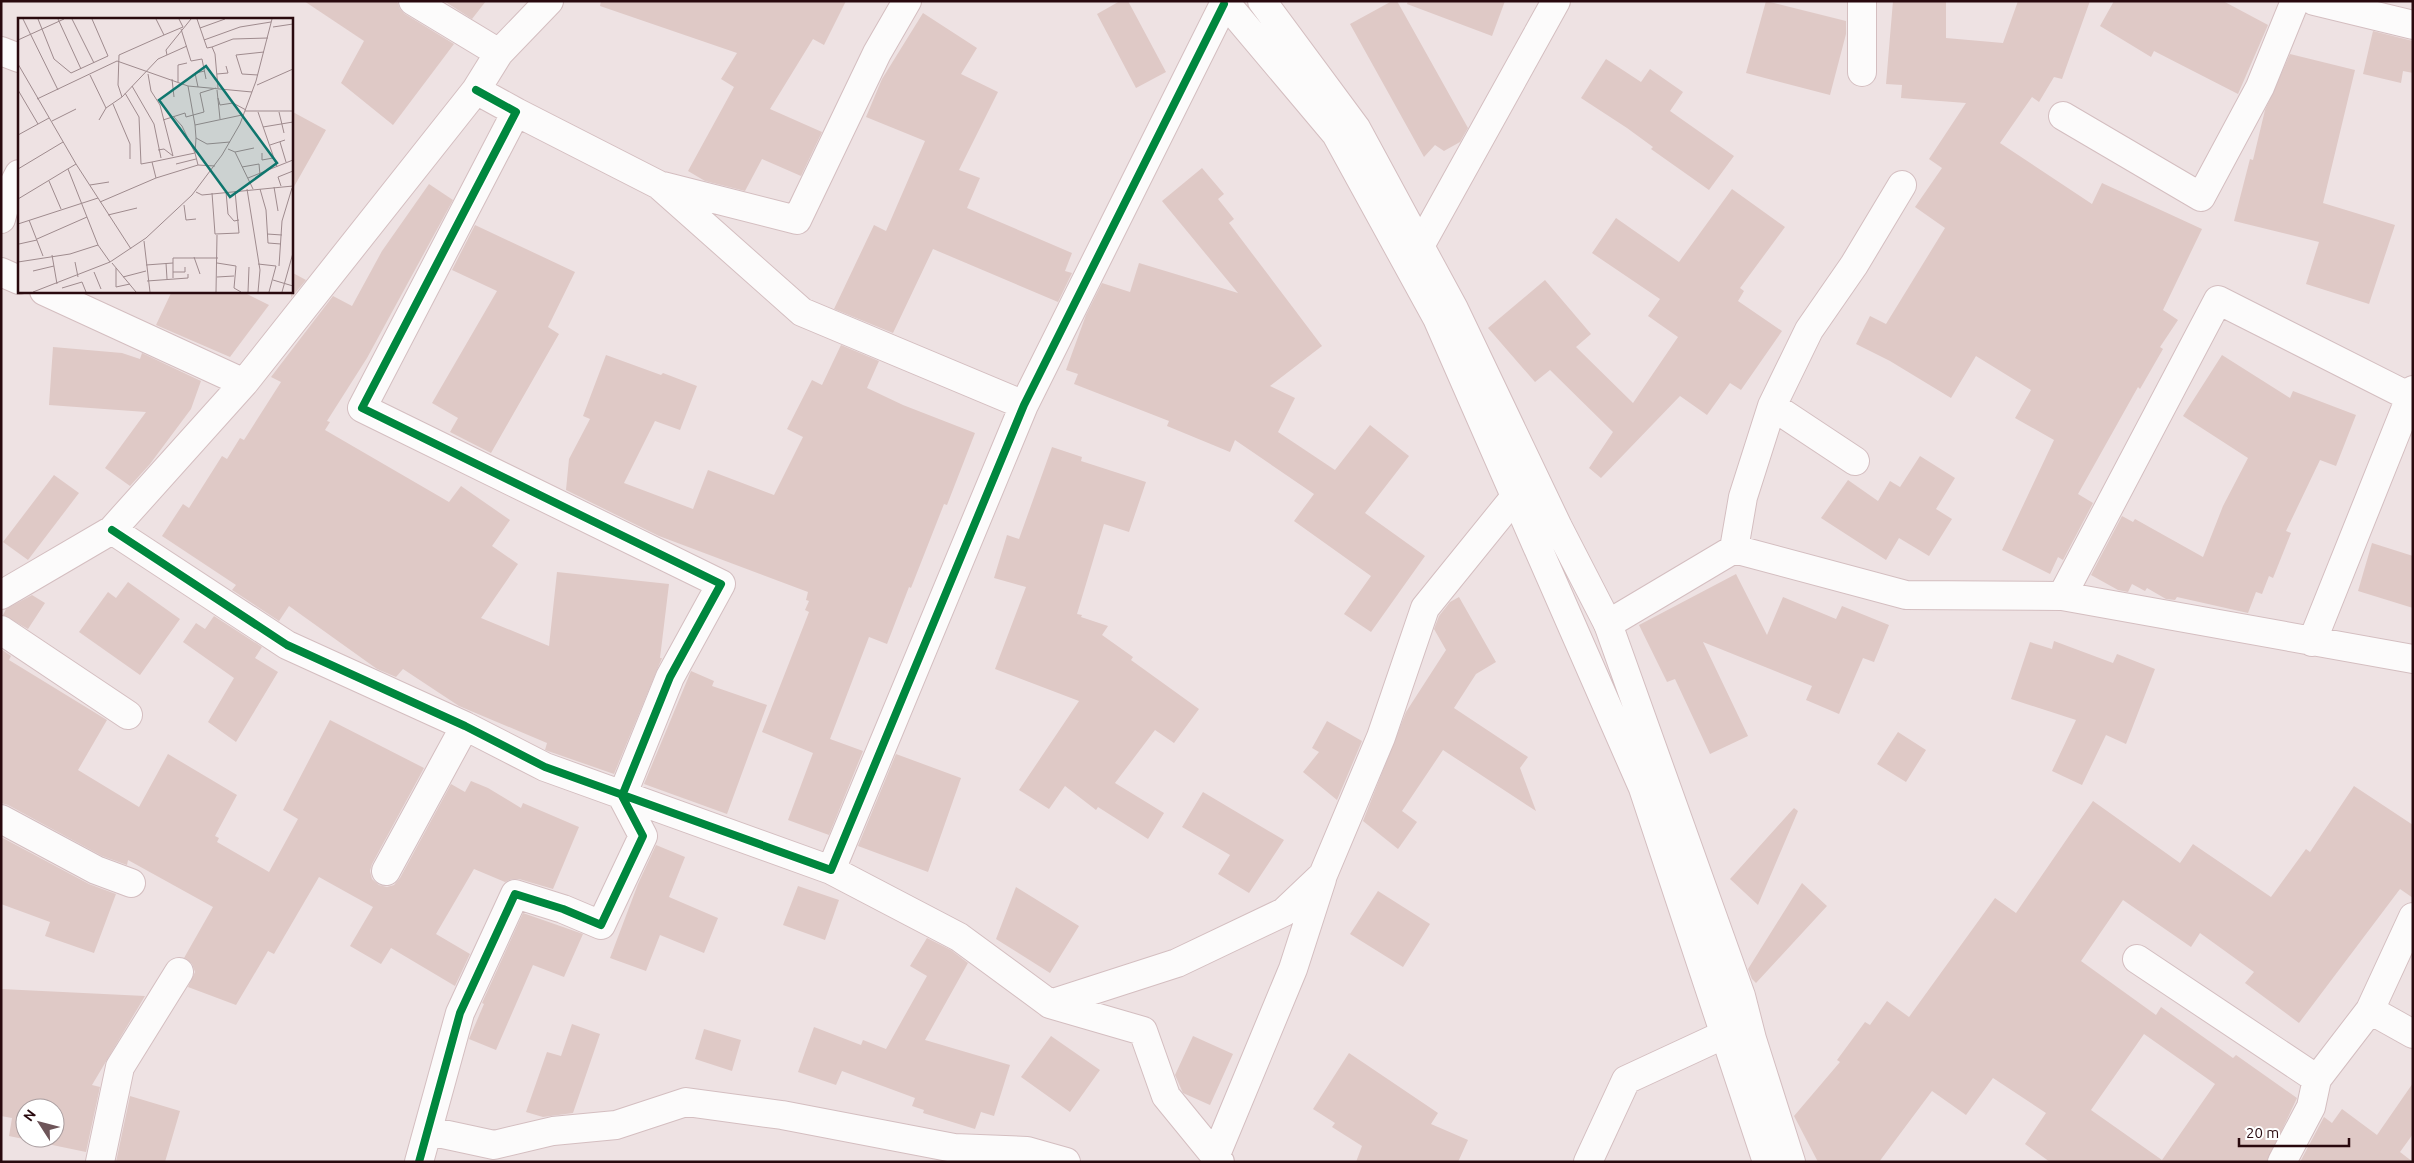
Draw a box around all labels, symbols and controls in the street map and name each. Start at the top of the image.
inset map [18,18,292,292]
north arrow [15,1098,65,1148]
text: N [20,1106,39,1124]
scale bar [2239,1116,2349,1148]
text: 20 m [2246,1124,2279,1141]

